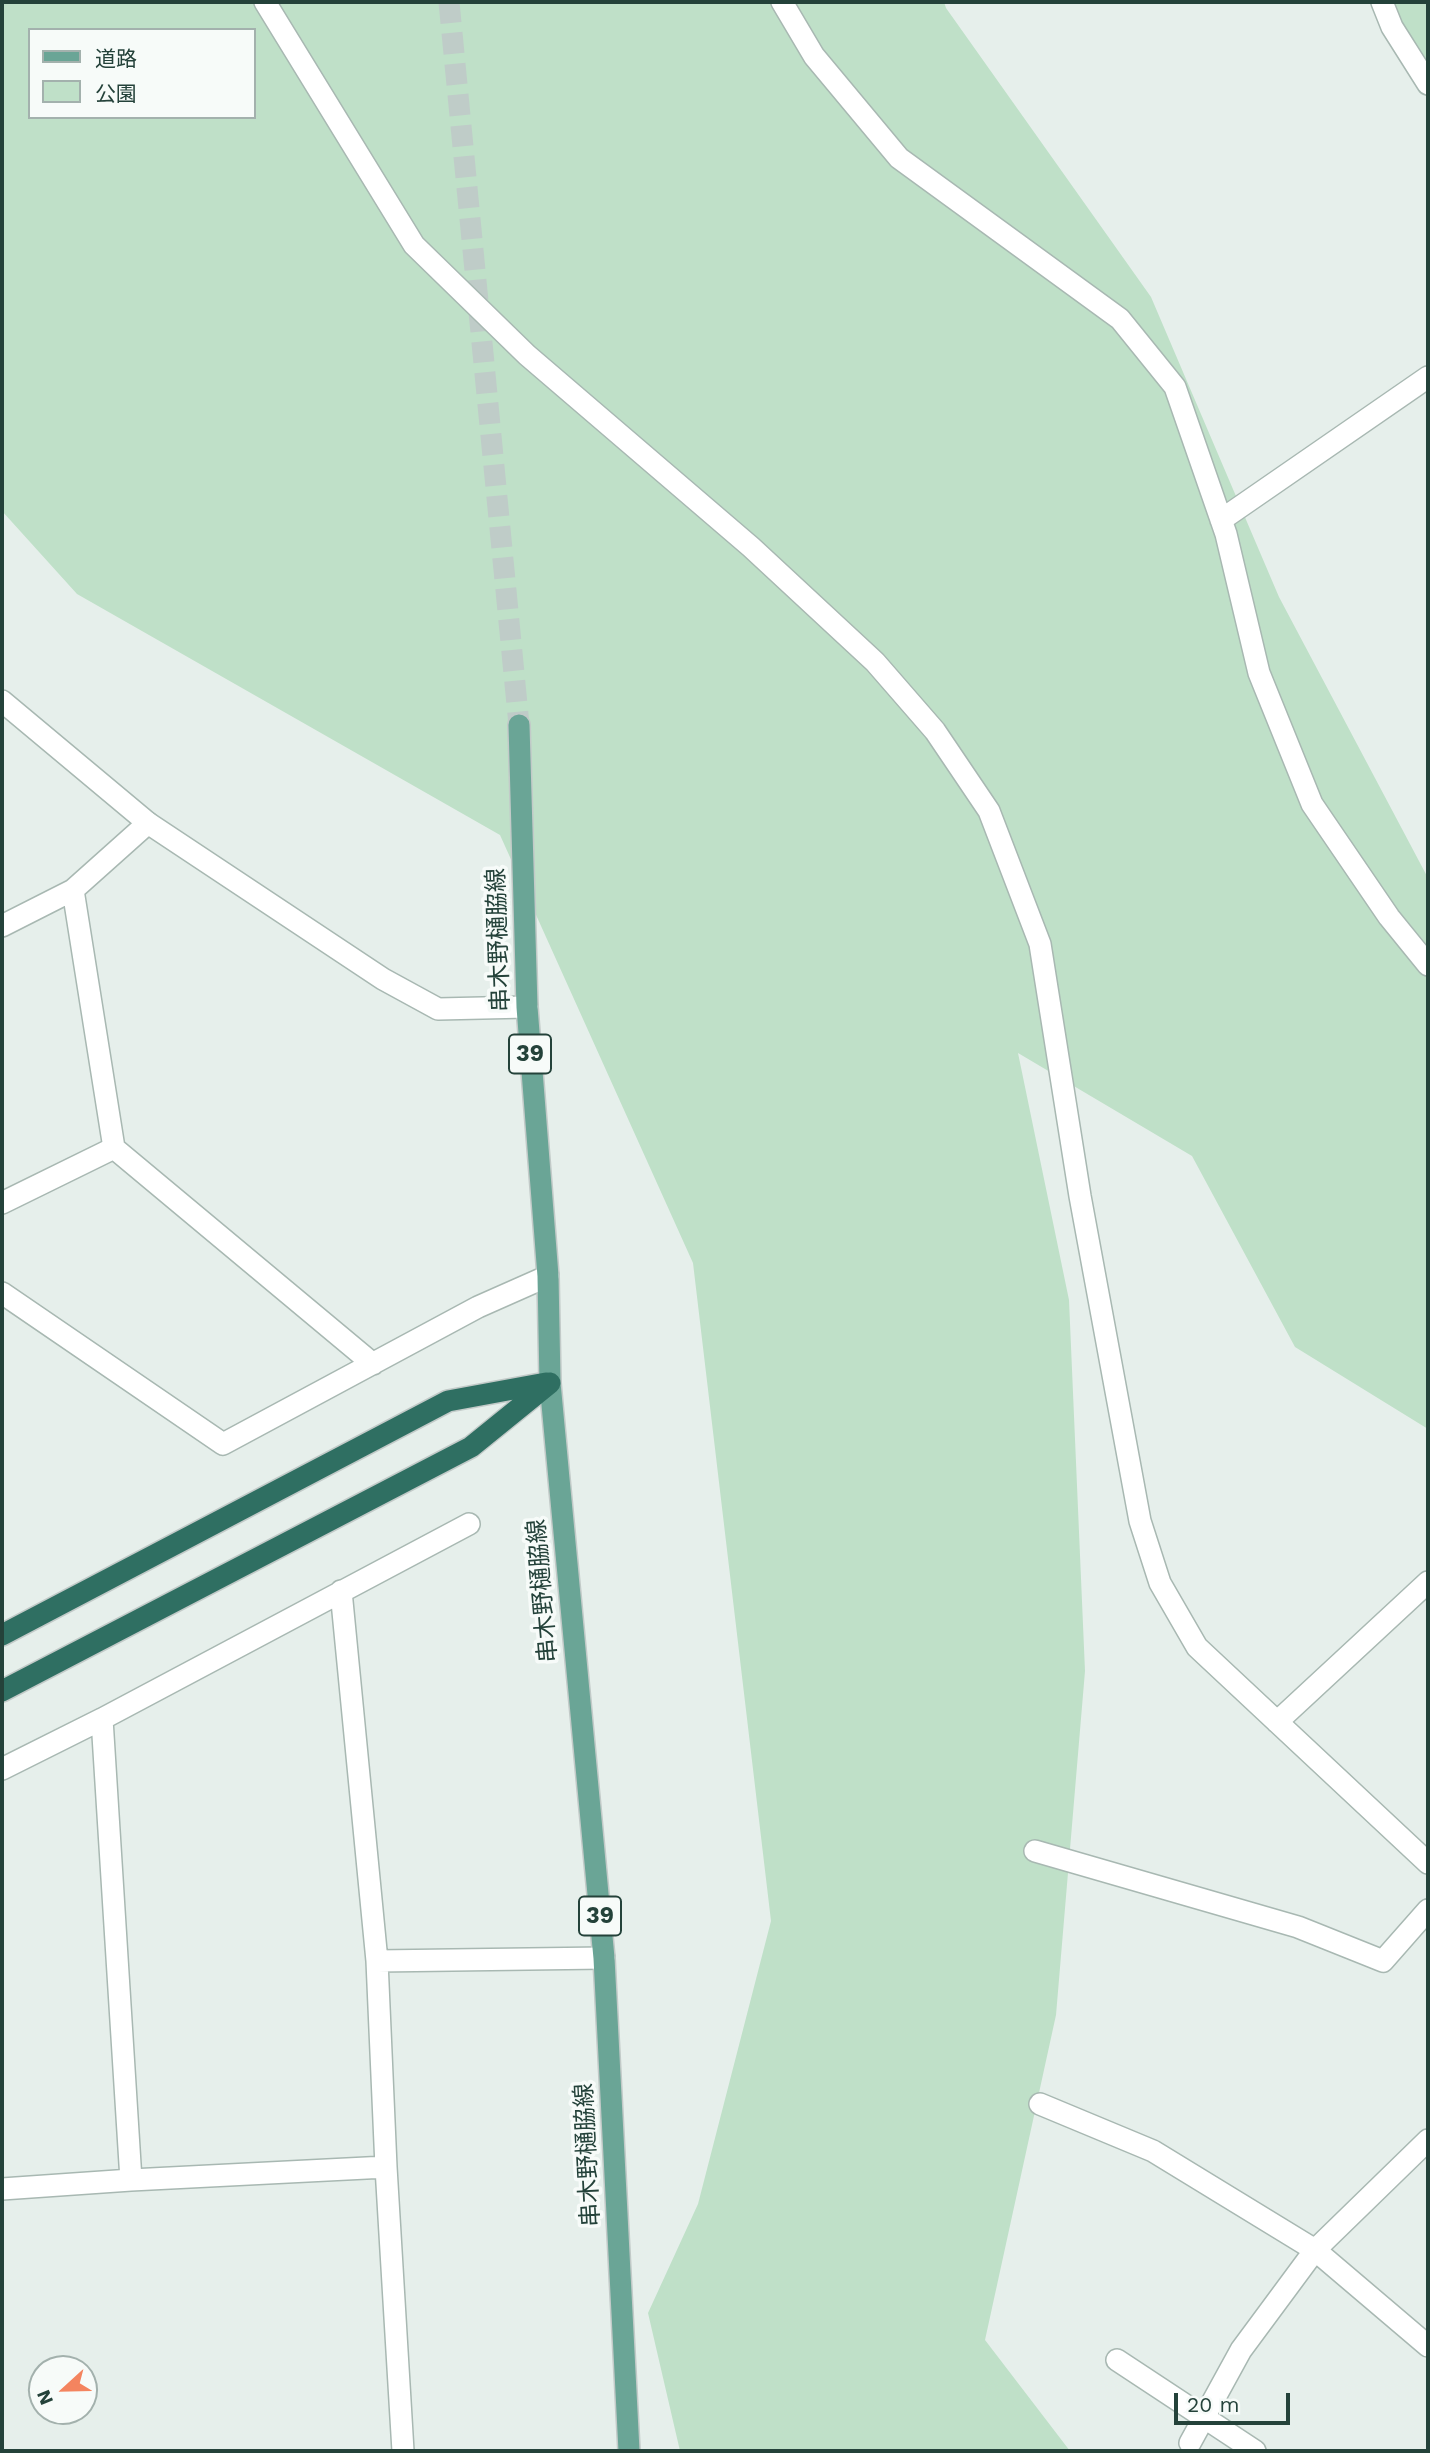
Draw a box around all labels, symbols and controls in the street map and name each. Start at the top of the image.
legend [28,28,256,119]
text: 道路 [95,46,137,71]
text: 公園 [95,81,137,106]
street label: 串木野樋脇線 [482,868,516,1012]
road number: 39 [509,1035,551,1074]
street label: 串木野樋脇線 [522,1518,564,1664]
road number: 39 [579,1896,621,1936]
street label: 串木野樋脇線 [570,2082,606,2228]
north arrow [28,2355,98,2425]
scale bar [1178,2380,1294,2424]
text: N [32,2386,58,2408]
text: 20 m [1187,2392,1239,2417]

